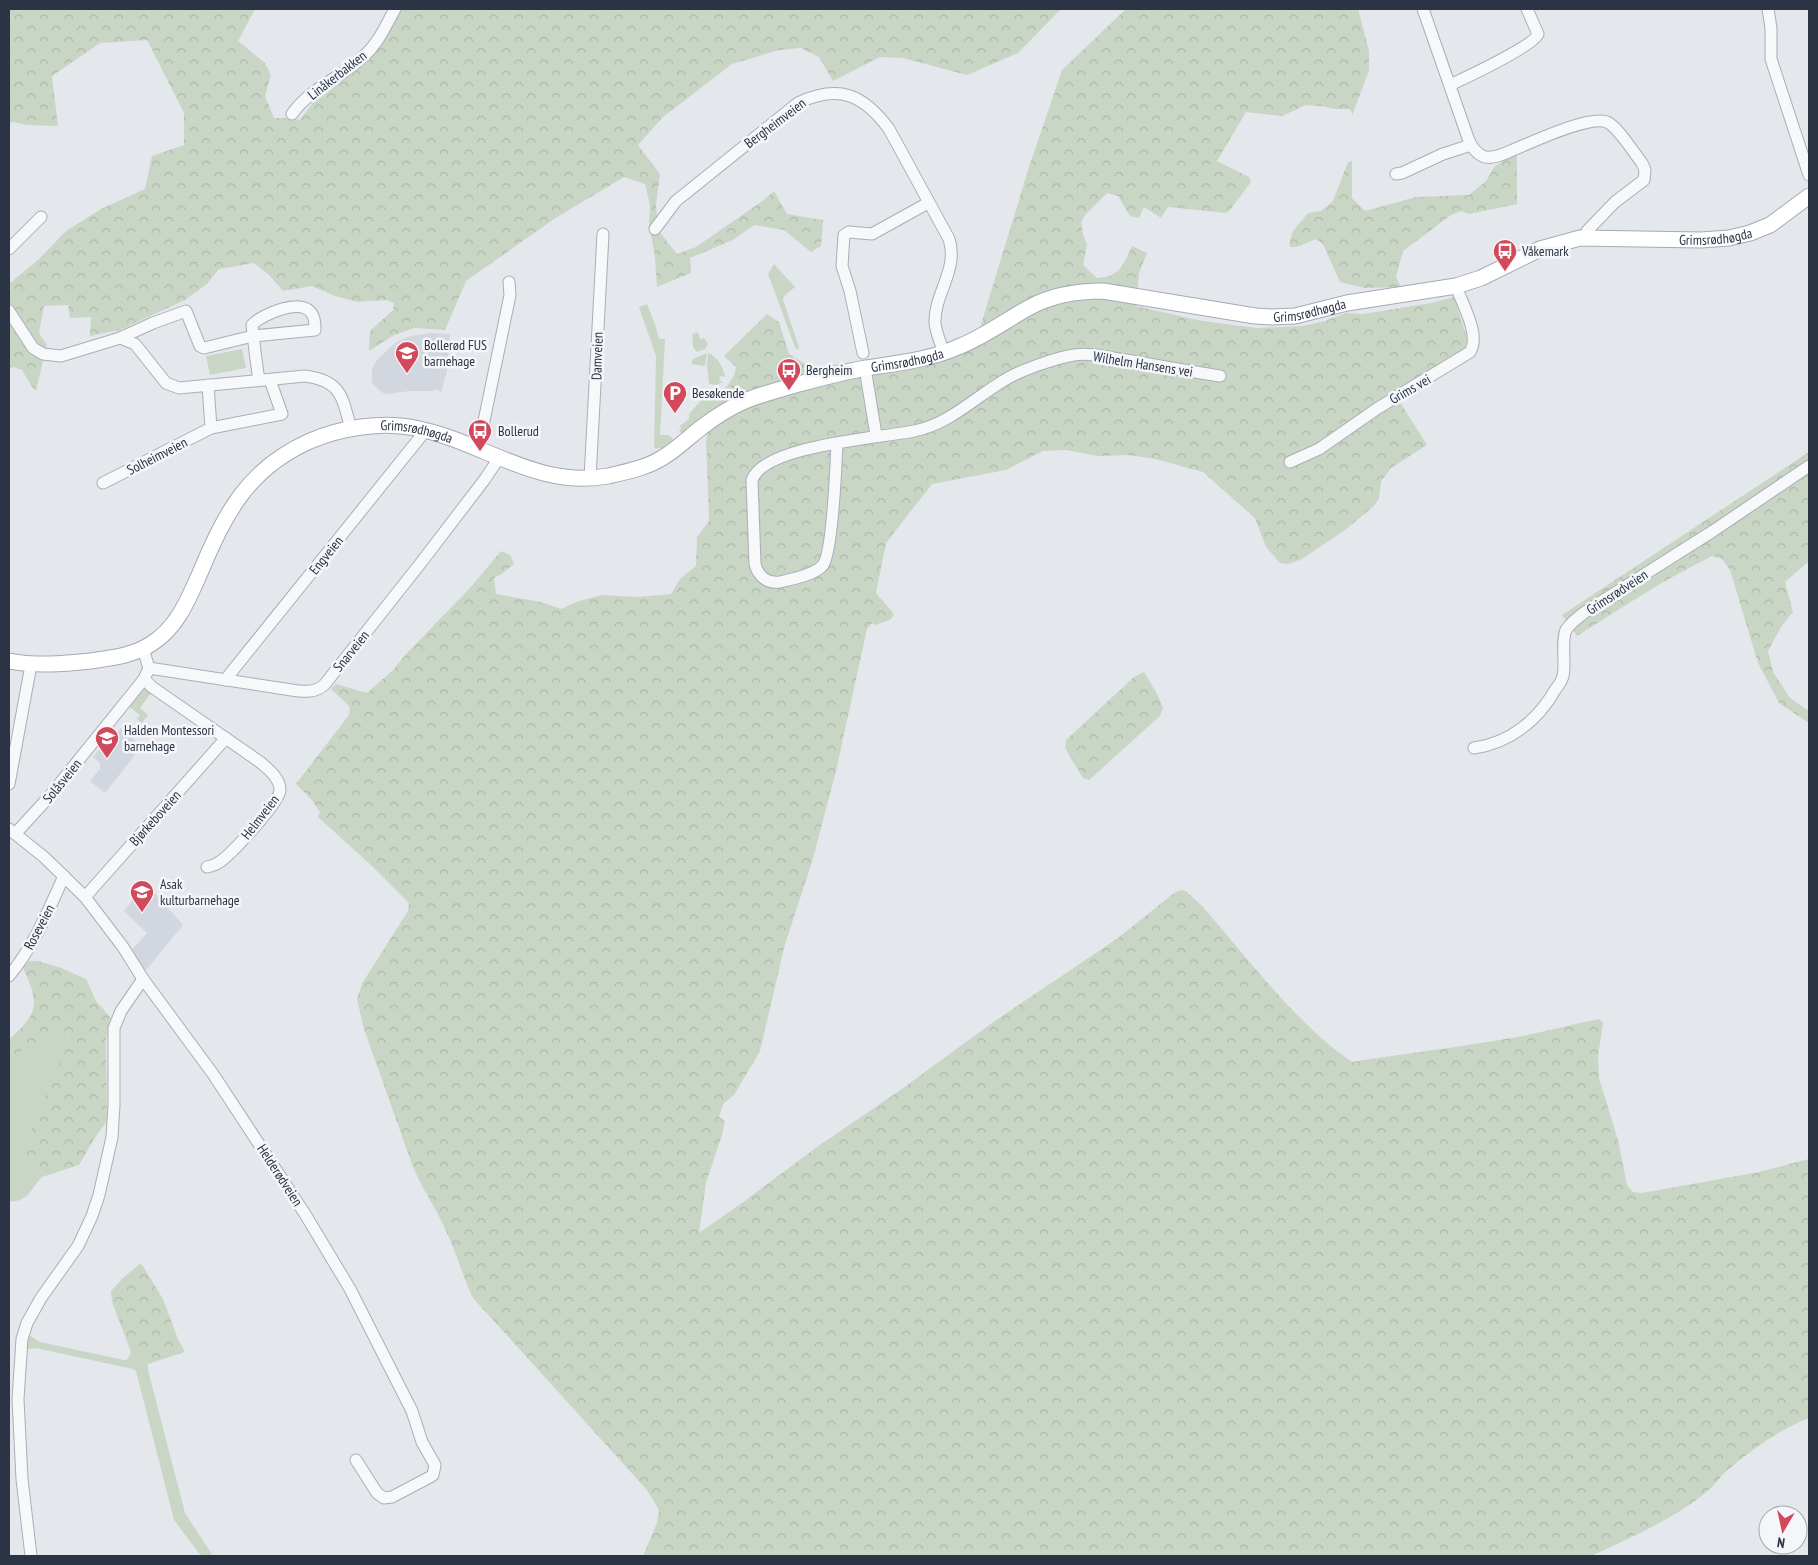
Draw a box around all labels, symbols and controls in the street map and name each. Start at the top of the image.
street label: Linåkerbakken [304,46,370,104]
street label: Bergheimveien [741,94,809,152]
street label: Grimsrødhøgda [1679,224,1754,249]
bus stop icon: Våkemark [1492,238,1518,272]
place label: Våkemark [1521,242,1569,260]
street label: Grimsrødhøgda [1273,295,1348,326]
street label: Damveien [587,332,607,380]
place label: Bollerød FUS barnehage [424,336,487,370]
school or university icon: Bollerød FUS barnehage [394,340,420,374]
street label: Grimsrødhøgda [870,344,946,376]
street label: Wilhelm Hansens vei [1092,347,1194,381]
bus stop icon: Bergheim [776,357,802,391]
place label: Bergheim [806,361,852,379]
street label: Grims vei [1386,370,1434,408]
parking icon: Besøkende [662,380,688,414]
place label: Besøkende [692,384,744,402]
street label: Grimsrødhøgda [380,416,455,447]
bus stop icon: Bollerud [467,418,493,452]
place label: Bollerud [498,422,539,440]
street label: Solheimveien [124,433,190,479]
street label: Engveien [305,532,347,578]
street label: Grimsrødveien [1583,565,1651,619]
street label: Snarveien [329,627,373,675]
place label: Halden Montessori barnehage [124,721,214,755]
school or university icon: Halden Montessori barnehage [94,725,120,759]
street label: Solåsveien [39,755,85,807]
street label: Bjørkeboveien [125,786,185,850]
street label: Helmveien [237,791,283,843]
place label: Asak kulturbarnehage [160,875,240,909]
school or university icon: Asak kulturbarnehage [129,879,155,913]
street label: Roseveien [20,901,58,953]
street label: Helderødveien [253,1141,307,1209]
north arrow [1758,1505,1808,1555]
text: N [1776,1533,1786,1552]

